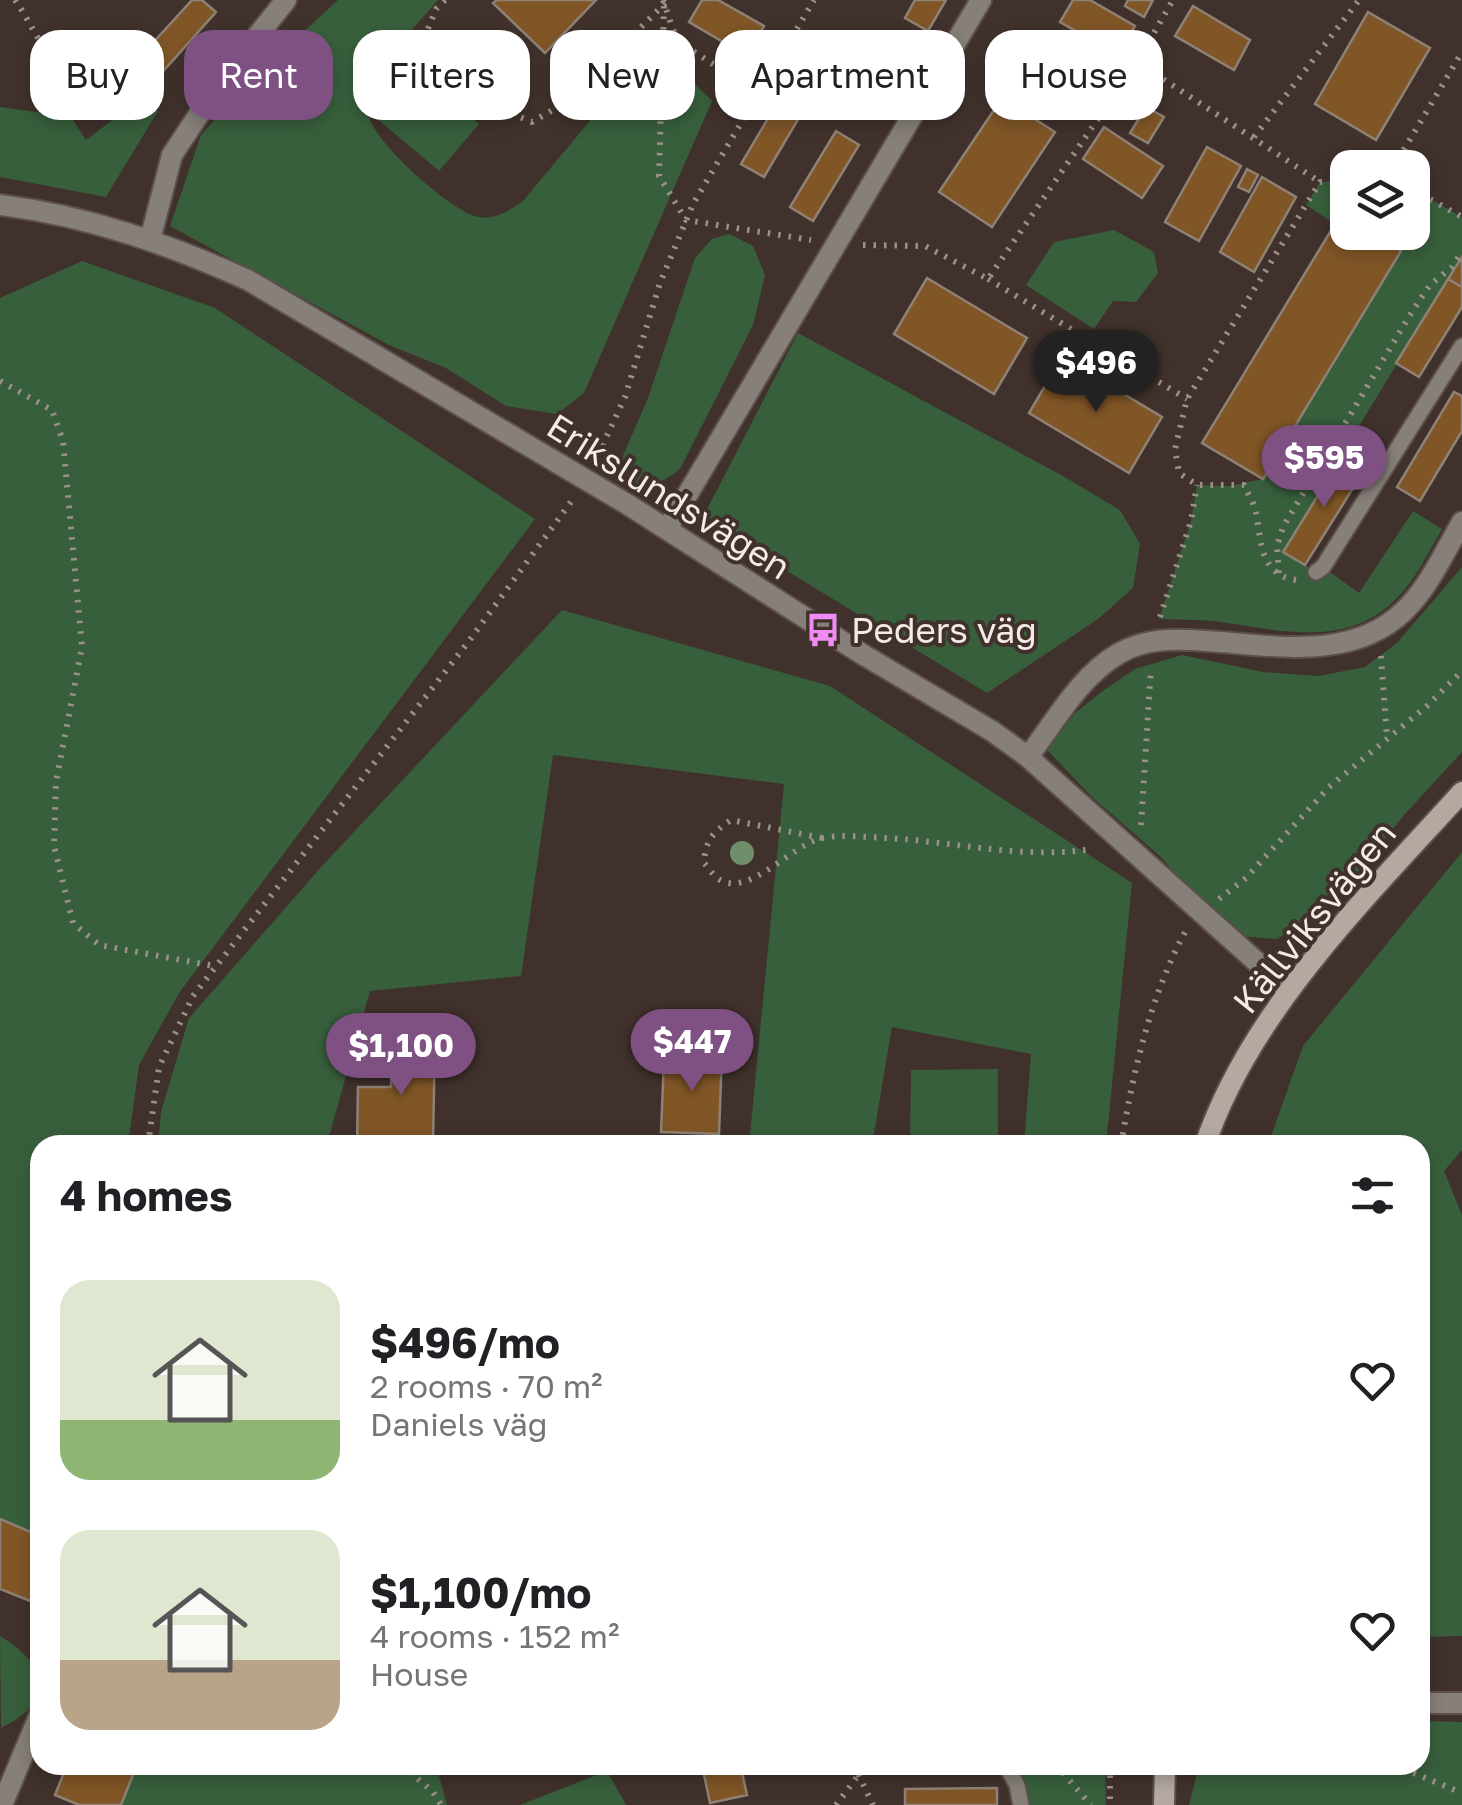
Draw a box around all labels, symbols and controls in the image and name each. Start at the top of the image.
chip: Buy [30,30,164,120]
chip: Rent [184,30,333,120]
chip: Filters [353,30,530,120]
chip: New [550,30,695,120]
chip: Apartment [715,30,965,120]
chip: House [985,30,1163,120]
map controls [1330,150,1430,250]
button: layers [1330,150,1430,250]
pin: $496 [1037,330,1155,415]
text: $496 [1055,343,1137,381]
street label: Erikslundsvägen [540,404,798,588]
pin: $595 [1265,425,1383,510]
text: $595 [1284,438,1364,476]
place label: Peders väg [851,609,1037,651]
bus stop icon: Peders väg [804,611,842,649]
street label: Källviksvägen [1224,813,1404,1021]
pin: $447 [633,1009,751,1094]
pin: $1,100 [320,1013,482,1098]
text: $447 [653,1022,731,1060]
text: $1,100 [348,1026,454,1064]
icon: filters [1345,1168,1400,1223]
text: 4 homes [60,1170,232,1220]
text: $496/mo [370,1317,560,1367]
icon: home [140,1320,260,1440]
icon: heart [1345,1353,1400,1408]
text: 2 rooms · 70 m² [370,1367,603,1405]
text: Daniels väg [370,1405,548,1443]
text: $1,100/mo [370,1567,592,1617]
icon: home [140,1570,260,1690]
icon: heart [1345,1603,1400,1658]
text: 4 rooms · 152 m² [370,1617,619,1655]
text: House [370,1655,468,1693]

